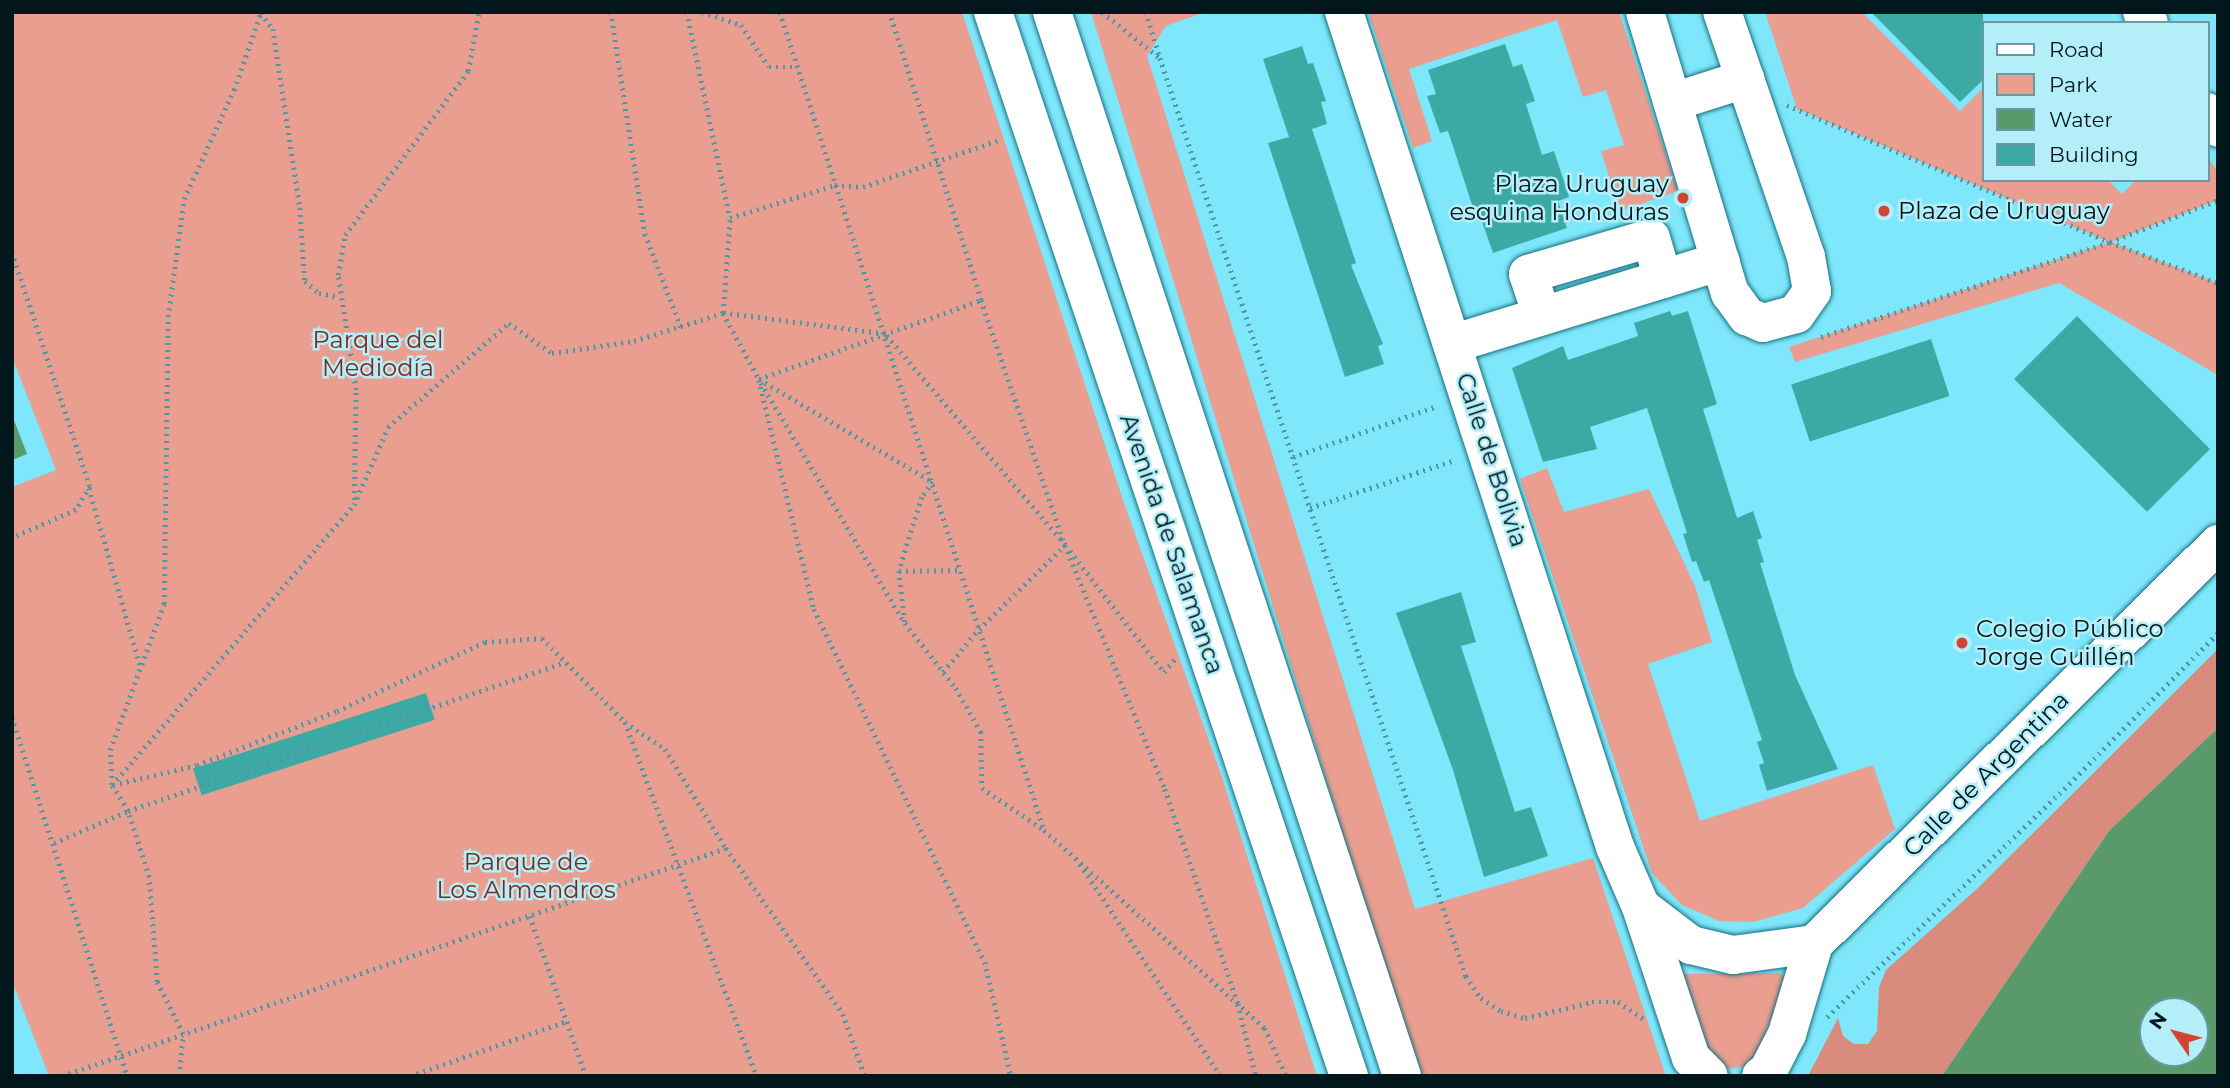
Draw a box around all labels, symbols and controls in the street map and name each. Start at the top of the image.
legend [1982,21,2209,182]
text: Road [2049,37,2104,62]
text: Park [2049,72,2097,97]
text: Water [2049,107,2113,132]
text: Building [2049,142,2139,167]
place label: Plaza Uruguay esquina Honduras [1450,170,1669,226]
marker: Plaza Uruguay esquina Honduras [1675,190,1691,206]
place label: Plaza de Uruguay [1898,197,2110,225]
marker: Plaza de Uruguay [1876,203,1892,219]
park label: Parque del Mediodía [313,326,443,382]
street label: Calle de Bolivia [1450,369,1534,551]
street label: Avenida de Salamanca [1114,410,1230,678]
place label: Colegio Público Jorge Guillén [1976,615,2164,671]
marker: Colegio Público Jorge Guillén [1954,635,1970,651]
street label: Calle de Argentina [1897,685,2075,863]
park label: Parque de Los Almendros [436,848,616,904]
north arrow [2139,997,2209,1067]
text: N [2144,1008,2172,1034]

